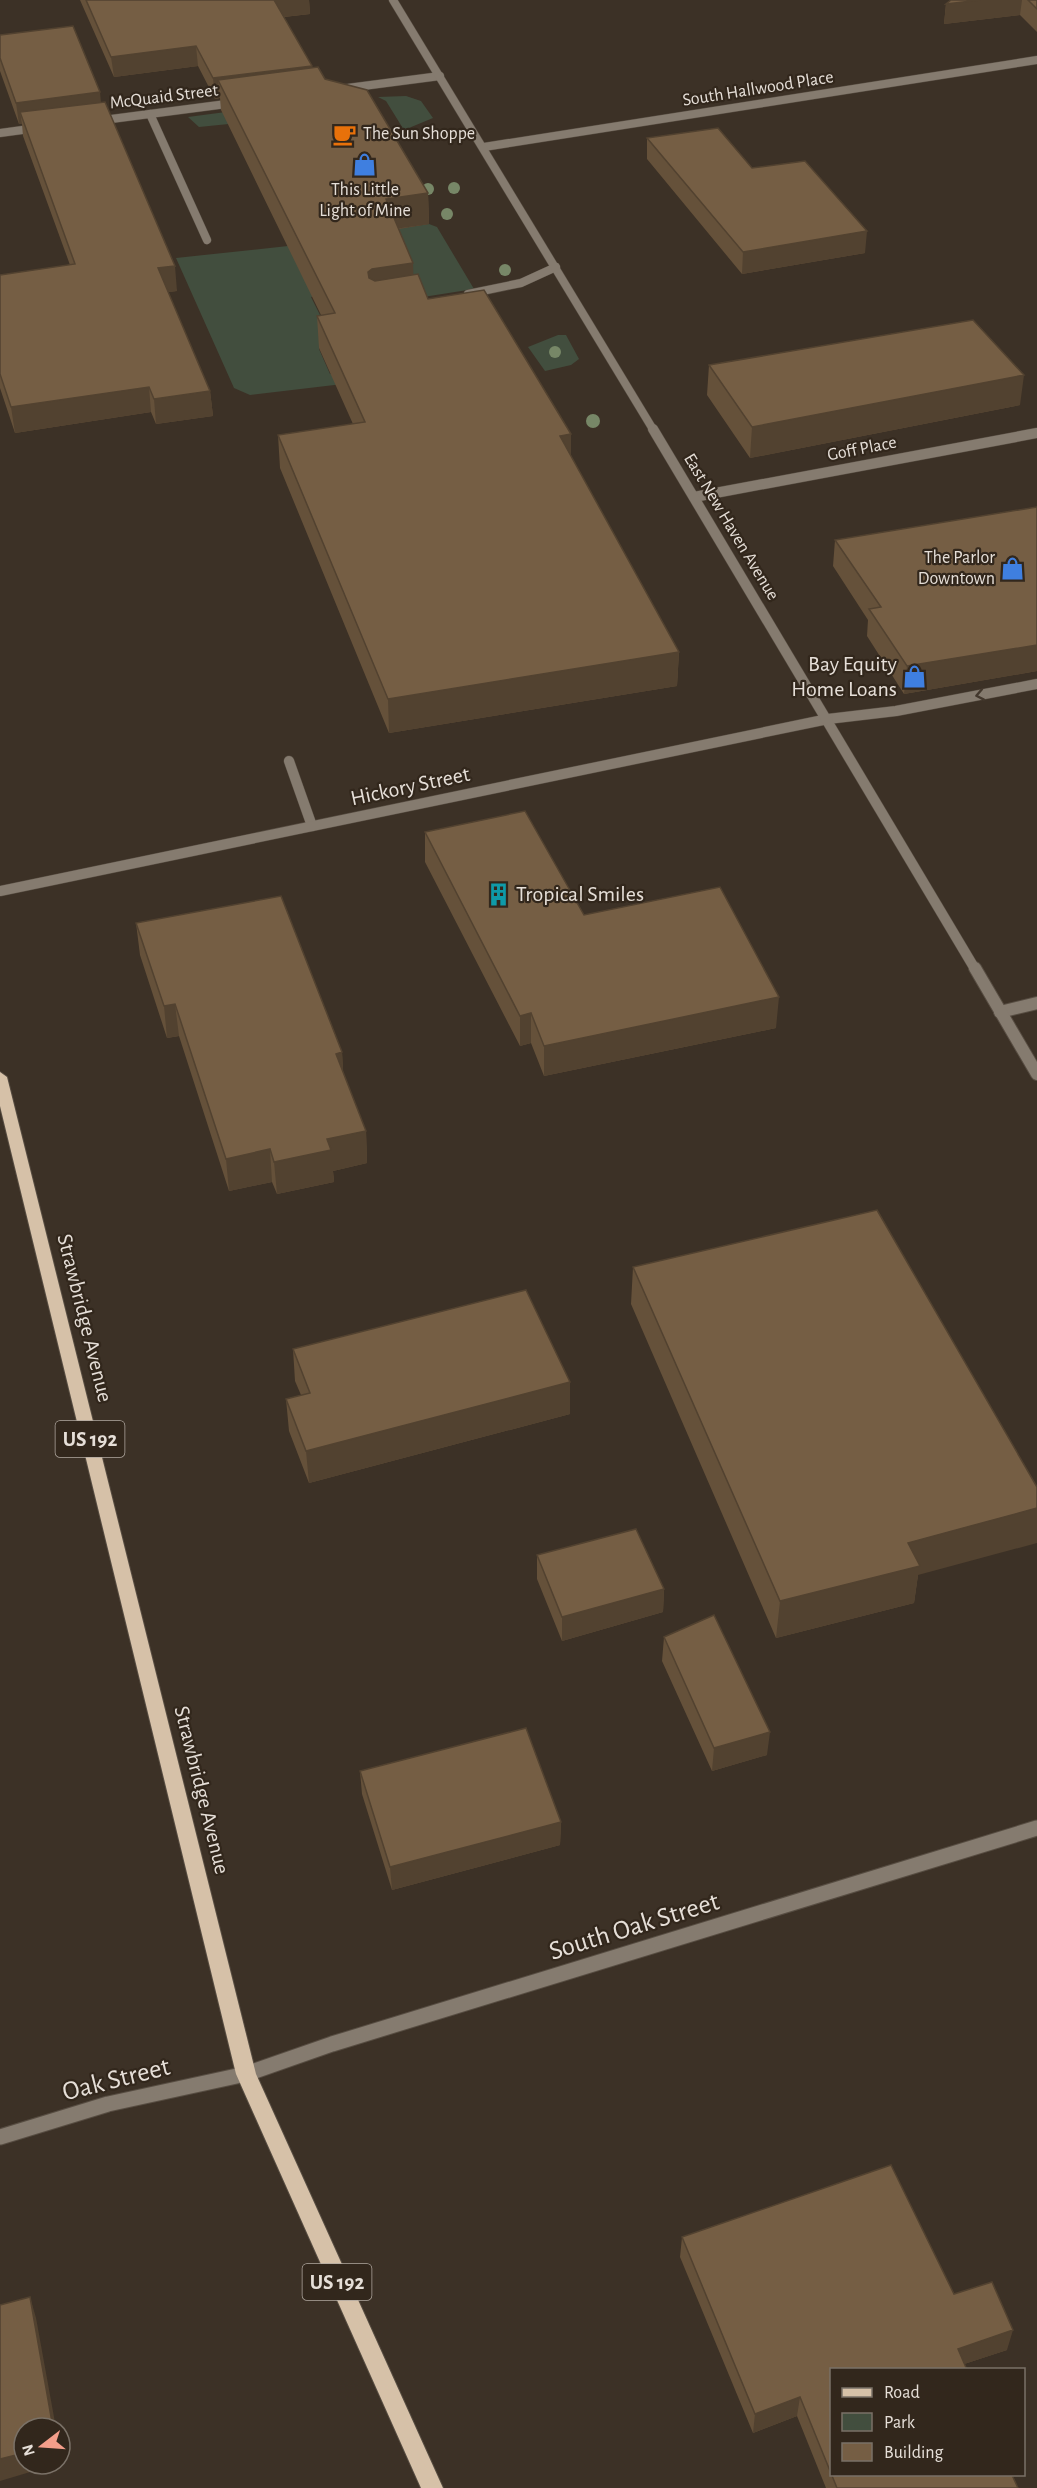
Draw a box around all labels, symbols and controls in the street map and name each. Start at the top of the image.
street label: South Hallwood Place [681,68,835,110]
street label: McQuaid Street [109,81,219,113]
cafe icon: The Sun Shoppe [332,121,358,147]
place label: The Sun Shoppe [363,125,475,143]
shop icon: This Little Light of Mine [352,151,378,177]
place label: This Little Light of Mine [319,181,411,220]
street label: Goff Place [826,433,898,465]
street label: East New Haven Avenue [680,450,782,604]
place label: The Parlor Downtown [918,549,995,588]
shop icon: The Parlor Downtown [1000,555,1026,581]
place label: Bay Equity Home Loans [791,653,898,700]
shop icon: Bay Equity Home Loans [902,664,928,690]
one-way arrow [975,688,985,701]
street label: Hickory Street [348,763,472,809]
building icon: Tropical Smiles [485,881,511,907]
place label: Tropical Smiles [516,883,644,905]
street label: Strawbridge Avenue [53,1232,117,1404]
road number: US 192 [56,1421,124,1457]
street label: Strawbridge Avenue [170,1704,234,1876]
street label: South Oak Street [546,1887,723,1965]
street label: Oak Street [59,2053,173,2105]
road number: US 192 [302,2264,372,2300]
legend [830,2368,1025,2476]
text: Road [884,2384,920,2402]
text: Park [884,2414,916,2432]
north arrow [12,2416,72,2476]
text: N [19,2442,38,2458]
text: Building [884,2444,944,2462]

